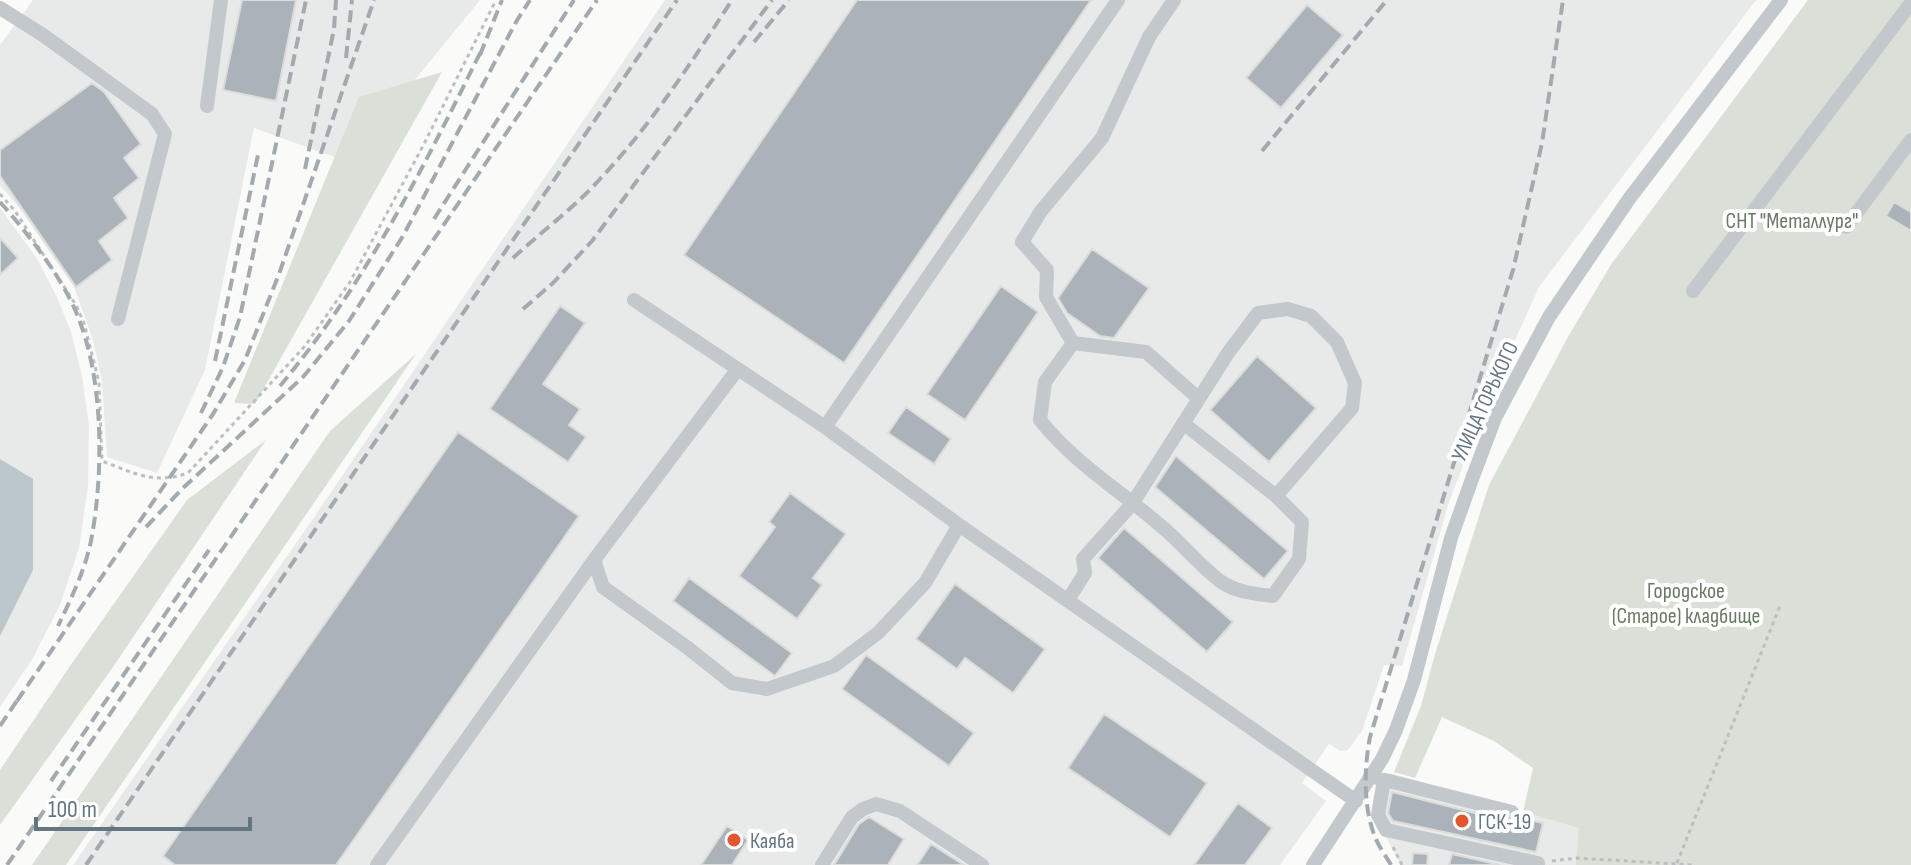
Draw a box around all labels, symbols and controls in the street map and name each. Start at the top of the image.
park label: СНТ "Металлург" [1726,208,1858,235]
street label: УЛИЦА ГОРЬКОГО [1446,337,1525,466]
park label: Городское (Старое) кладбище [1612,578,1760,630]
scale bar [36,781,250,831]
text: 100 m [48,795,97,824]
place label: ГСК-19 [1478,809,1531,836]
marker: ГСК-19 [1453,812,1471,830]
place label: Каяба [750,828,794,855]
marker: Каяба [725,831,743,849]

